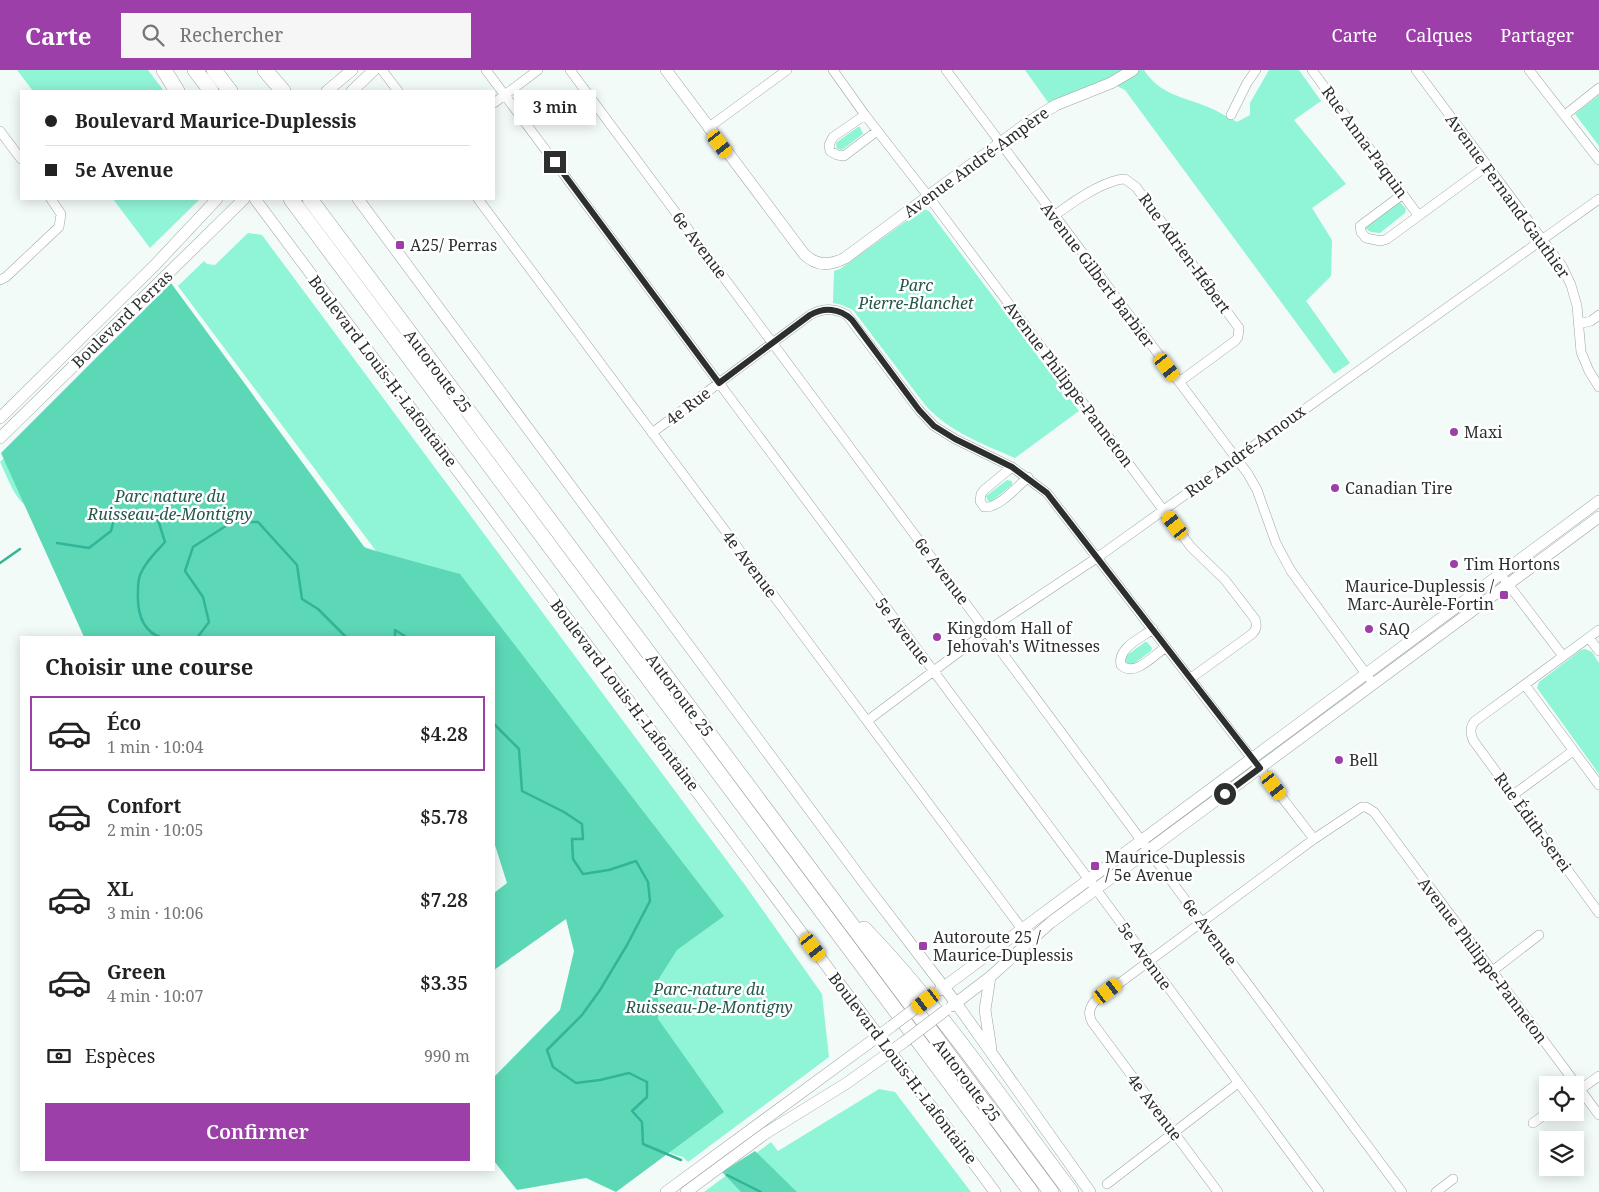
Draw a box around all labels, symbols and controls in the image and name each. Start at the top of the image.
search box [121,13,471,58]
text: Carte [25,19,91,52]
icon: search [139,21,167,49]
text: Rechercher [179,22,283,48]
text: Carte [1332,23,1377,47]
text: Calques [1405,23,1472,47]
text: Partager [1500,23,1574,47]
street label: Rue Anna-Paquin [1317,82,1413,202]
callout: 3 min [514,89,596,124]
text: 3 min [533,96,577,118]
street label: Avenue André-Ampère [899,102,1053,222]
text: Boulevard Maurice-Duplessis [75,108,357,134]
street label: Avenue Fernand-Gauthier [1441,109,1575,283]
car [704,128,735,160]
route end [544,151,566,173]
text: 5e Avenue [75,157,173,183]
street label: Rue Adrien-Hébert [1134,189,1236,318]
street label: Avenue Gilbert Barbier [1036,198,1160,353]
street label: 6e Avenue [667,207,733,283]
place label: A25/ Perras [410,234,497,256]
marker: A25/ Perras [394,239,406,251]
street label: Boulevard Perras [67,265,177,373]
street label: Boulevard Louis-H.-Lafontaine [304,271,462,471]
park label: Parc Pierre-Blanchet [857,274,974,314]
street label: Avenue Philippe-Panneton [999,296,1139,472]
street label: Autoroute 25 [399,325,477,417]
car [1151,351,1182,383]
street label: 4e Rue [661,382,715,430]
street label: Rue André-Arnoux [1180,399,1310,502]
place label: Maxi [1464,421,1502,443]
marker: Maxi [1448,426,1460,438]
place label: Canadian Tire [1345,477,1453,499]
marker: Canadian Tire [1329,482,1341,494]
park label: Parc nature du Ruisseau-de-Montigny [87,485,252,525]
car [1159,509,1190,541]
street label: 4e Avenue [717,526,783,602]
street label: 6e Avenue [909,533,975,609]
place label: Tim Hortons [1464,553,1560,575]
marker: Tim Hortons [1448,558,1460,570]
place label: Maurice-Duplessis / Marc-Aurèle-Fortin [1345,575,1494,615]
marker: Maurice-Duplessis / Marc-Aurèle-Fortin [1498,589,1510,601]
street label: 5e Avenue [870,593,936,669]
street label: Boulevard Louis-H.-Lafontaine [546,595,704,795]
place label: Kingdom Hall of Jehovah's Witnesses [946,617,1100,657]
place label: SAQ [1379,618,1410,640]
marker: SAQ [1363,623,1375,635]
marker: Kingdom Hall of Jehovah's Witnesses [931,631,943,643]
street label: Autoroute 25 [641,649,719,741]
text: Choisir une course [45,651,253,681]
text: Éco [107,710,141,736]
icon: car [47,711,92,756]
text: $4.28 [420,721,468,747]
text: 1 min · 10:04 [107,736,203,758]
place label: Bell [1349,749,1378,771]
marker: Bell [1333,754,1345,766]
street label: Rue Édith-Serei [1490,768,1576,876]
car [1258,770,1289,802]
route start [1214,783,1236,805]
text: Confort [107,793,181,819]
icon: car [47,794,92,839]
text: $5.78 [420,804,468,830]
text: 2 min · 10:05 [107,819,203,841]
place label: Maurice-Duplessis / 5e Avenue [1105,846,1245,886]
marker: Maurice-Duplessis / 5e Avenue [1089,860,1101,872]
street label: Avenue Philippe-Panneton [1413,872,1553,1048]
text: XL [107,876,133,902]
icon: car [47,877,92,922]
text: $7.28 [420,887,468,913]
street label: 6e Avenue [1177,894,1243,970]
text: 3 min · 10:06 [107,902,203,924]
street label: 5e Avenue [1113,918,1177,994]
place label: Autoroute 25 / Maurice-Duplessis [933,926,1073,966]
car [797,931,828,963]
marker: Autoroute 25 / Maurice-Duplessis [917,940,929,952]
text: Green [107,959,166,985]
icon: car [47,960,92,1005]
street label: Boulevard Louis-H.-Lafontaine [824,968,982,1168]
text: $3.35 [420,970,468,996]
car [1091,976,1124,1006]
park label: Parc-nature du Ruisseau-De-Montigny [624,978,793,1018]
text: 4 min · 10:07 [107,985,203,1007]
car [909,986,942,1016]
street label: Autoroute 25 [928,1034,1006,1126]
icon: cash [45,1042,73,1070]
text: Espèces [85,1043,155,1069]
text: 990 m [424,1045,470,1067]
street label: 4e Avenue [1122,1069,1188,1145]
map controls [1539,1076,1584,1176]
button: locate [1539,1076,1584,1121]
button: Confirmer [45,1103,470,1161]
button: layers [1539,1131,1584,1176]

